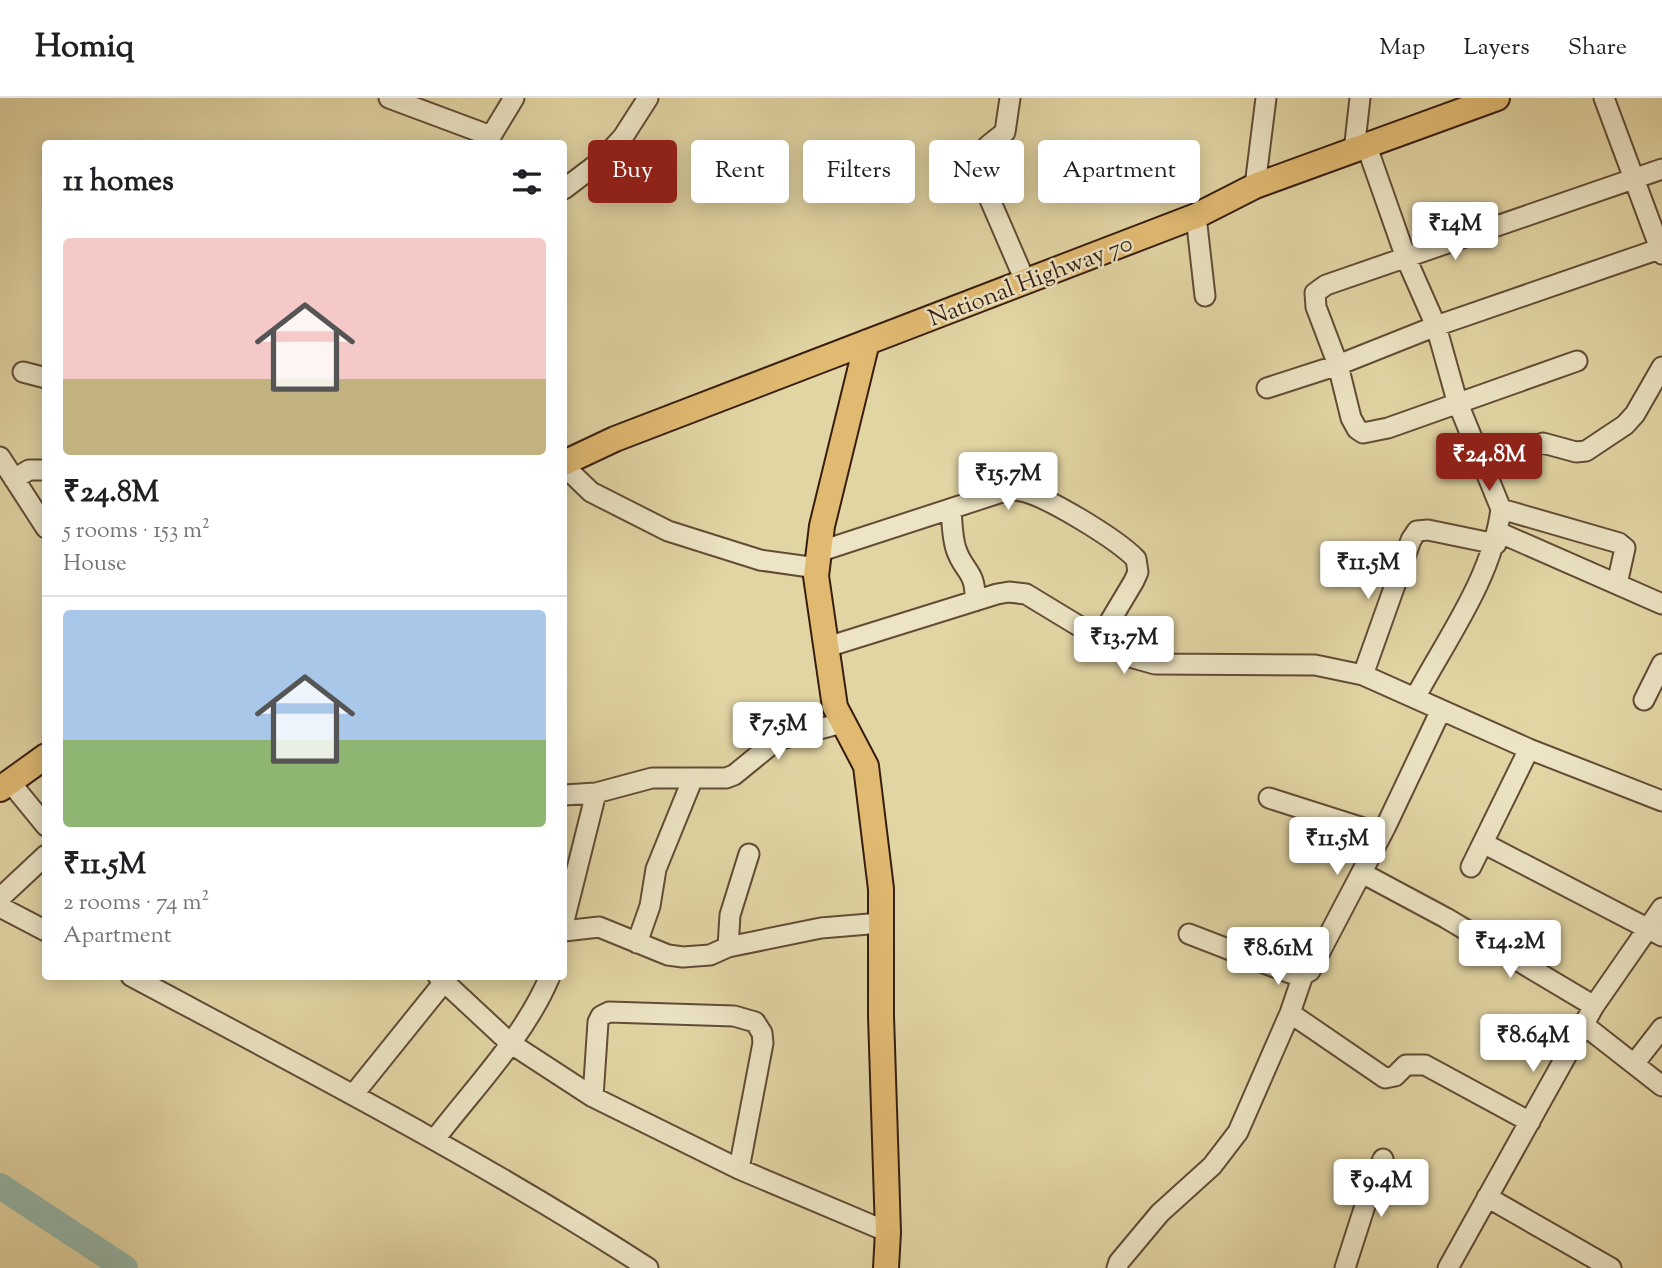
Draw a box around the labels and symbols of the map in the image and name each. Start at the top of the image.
pin: ₹14M [1414,202,1496,262]
street label: National Highway 70 [924,227,1138,336]
pin: ₹24.8M [1432,434,1546,493]
pin: ₹15.7M [951,452,1065,512]
pin: ₹11.5M [1311,542,1425,601]
pin: ₹13.7M [1067,616,1181,676]
pin: ₹7.5M [729,702,827,762]
pin: ₹11.5M [1280,818,1394,877]
pin: ₹14.2M [1453,920,1567,980]
pin: ₹8.61M [1221,928,1335,987]
pin: ₹8.64M [1476,1014,1590,1074]
pin: ₹9.4M [1332,1160,1430,1219]

